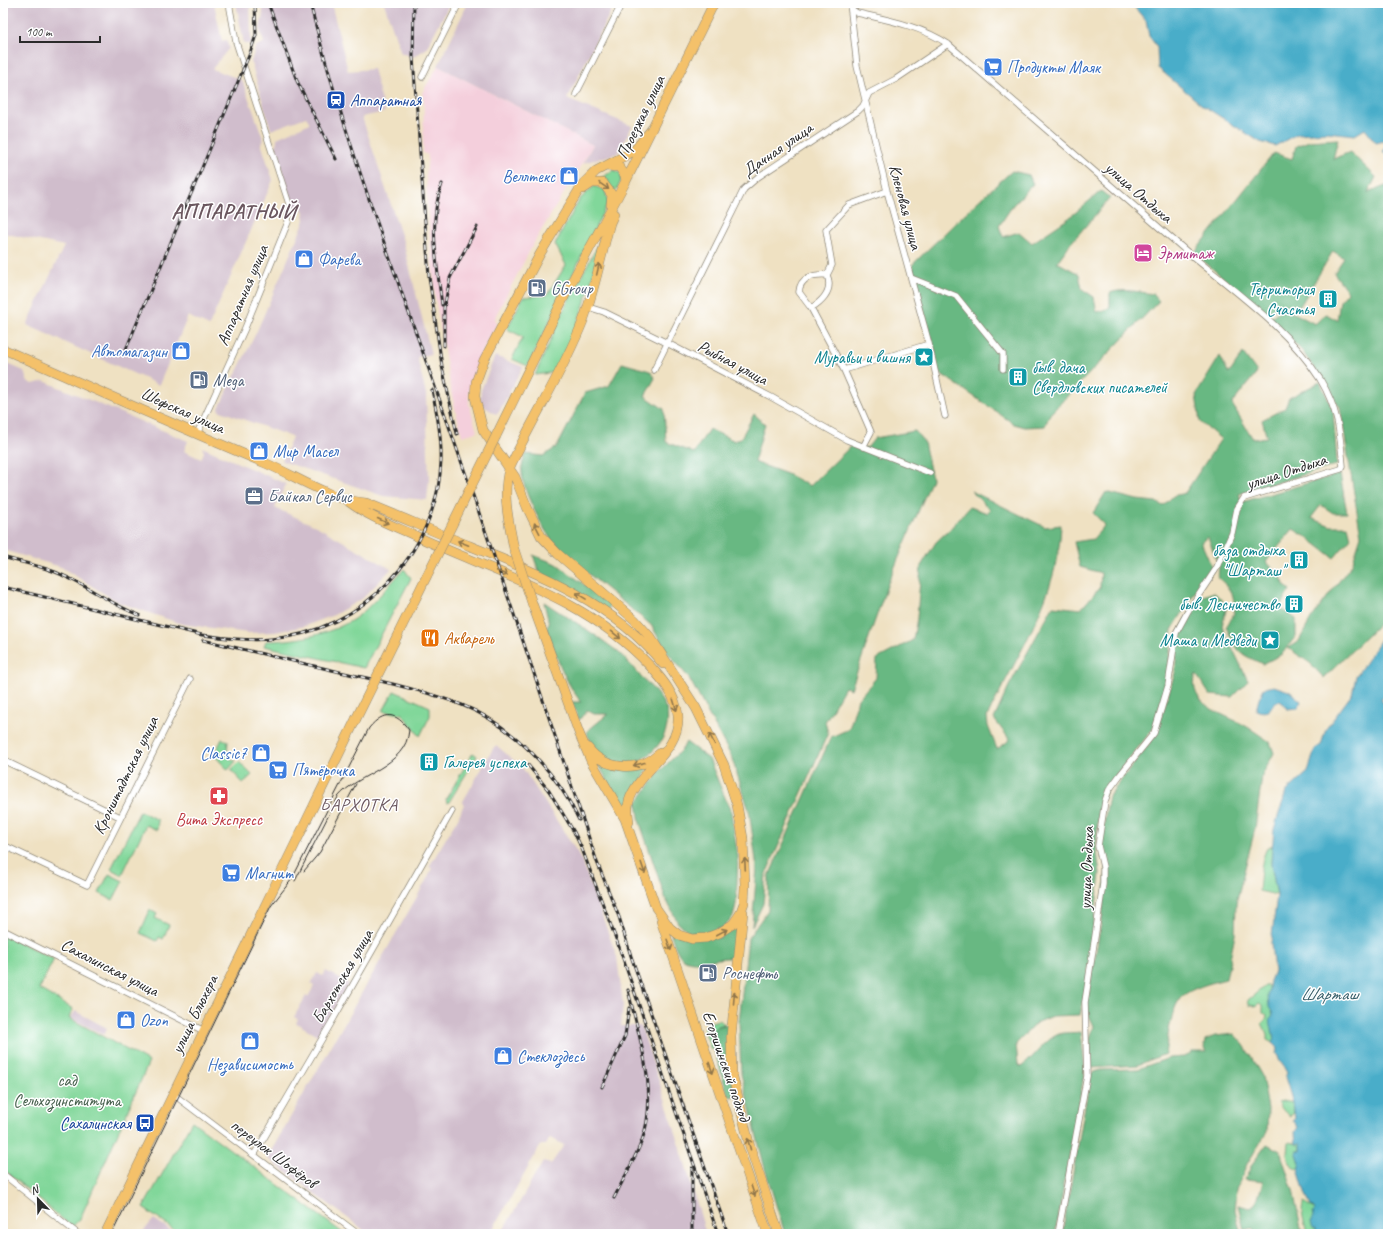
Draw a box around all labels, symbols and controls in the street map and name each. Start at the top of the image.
scale bar [20,18,100,44]
text: 100 m [26,24,53,40]
supermarket icon: Продукты Маяк [982,56,1004,78]
place label: Продукты Маяк [1007,57,1102,78]
street label: Проезжая улица [611,71,671,163]
station icon: Аппаратная [325,89,347,111]
place label: Аппаратная [350,90,422,111]
street label: Дачная улица [738,116,818,181]
street label: улица Отдыха [1100,157,1178,229]
street label: Кленовая улица [884,162,927,253]
shop icon: Веллтекс [558,165,580,187]
place label: Веллтекс [503,166,556,187]
one-way arrow [598,182,609,190]
district label: АППАРАТНЫЙ [172,198,299,224]
street label: Аппаратная улица [212,240,274,349]
hotel icon: Эрмитаж [1132,242,1154,264]
place label: Эрмитаж [1157,243,1215,264]
shop icon: Фарева [293,248,315,270]
place label: Фарева [318,249,362,270]
one-way arrow [595,263,602,276]
fuel station icon: GGroup [526,277,548,299]
place label: GGroup [551,278,594,299]
place label: Территория Счастья [1249,279,1316,320]
building icon: Территория Счастья [1317,288,1339,310]
street label: Рыбная улица [694,335,772,390]
shop icon: Автомагазин [170,340,192,362]
place label: Автомагазин [91,341,169,363]
place icon: Муравьи и вишня [913,346,935,368]
place label: Муравьи и вишня [814,347,911,368]
place label: быв. дача Свердловских писателей [1032,357,1168,398]
building icon: быв. дача Свердловских писателей [1007,366,1029,388]
fuel station icon: Mega [188,369,210,391]
place label: Mega [213,370,245,391]
street label: Шефская улица [138,383,230,439]
shop icon: Мир Масел [248,440,270,462]
place label: Мир Масел [273,441,339,462]
street label: улица Отдыха [1243,448,1330,495]
office icon: Байкал Сервис [243,485,265,507]
place label: Байкал Сервис [268,486,353,507]
one-way arrow [377,518,389,525]
one-way arrow [533,523,540,535]
one-way arrow [457,538,469,546]
place label: база отдыха "Шарташ" [1212,540,1289,581]
building icon: база отдыха "Шарташ" [1288,549,1310,571]
one-way arrow [495,570,507,578]
one-way arrow [575,592,587,600]
building icon: быв. Лесничество [1283,593,1305,615]
place label: быв. Лесничество [1179,594,1281,615]
restaurant icon: Акварель [419,627,441,649]
place label: Акварель [444,628,495,649]
place icon: Маша и Медведи [1259,629,1281,651]
place label: Маша и Медведи [1160,630,1258,651]
one-way arrow [610,631,621,639]
one-way arrow [672,698,679,711]
street label: Кронштадтская улица [88,711,164,838]
one-way arrow [708,734,715,746]
shop icon: Classic7 [250,742,272,764]
place label: Classic7 [200,743,248,764]
building icon: Галерея успеха [418,751,440,773]
place label: Галерея успеха [443,752,528,773]
supermarket icon: Пятёрочка [267,759,289,781]
place label: Пятёрочка [292,760,355,781]
one-way arrow [633,761,646,768]
pharmacy icon: Вита Экспресс [208,785,230,807]
district label: БАРХОТКА [320,794,398,816]
place label: Вита Экспресс [176,809,263,830]
street label: улица Отдыха [1075,825,1098,911]
one-way arrow [742,858,749,871]
supermarket icon: Магнит [220,862,242,884]
one-way arrow [640,862,647,875]
place label: Магнит [245,863,294,884]
street label: Бархотская улица [307,924,379,1027]
one-way arrow [716,927,728,935]
street label: Сахалинская улица [57,934,163,1002]
one-way arrow [666,939,673,952]
fuel station icon: Роснефть [697,962,719,984]
place label: Роснефть [722,963,778,984]
street label: улица Блюхера [166,970,223,1058]
water label: Шарташ [1300,983,1360,1005]
one-way arrow [731,992,738,1005]
street label: Егоршинский подход [698,1008,756,1126]
shop icon: Ozon [115,1009,137,1031]
place label: Ozon [140,1010,168,1031]
shop icon: Независимость [239,1030,261,1052]
shop icon: Стеклоздесь [492,1045,514,1067]
place label: Стеклоздесь [517,1046,586,1068]
place label: Независимость [207,1054,294,1076]
one-way arrow [708,1062,715,1075]
park label: сад Сельхозинститута [13,1070,123,1112]
bus stop icon: Сахалинская [134,1112,156,1134]
place label: Сахалинская [60,1113,133,1134]
street label: переулок Шофёров [226,1114,323,1195]
one-way arrow [745,1138,753,1151]
north arrow [18,1179,58,1219]
text: N [28,1181,42,1198]
one-way arrow [750,1185,757,1198]

